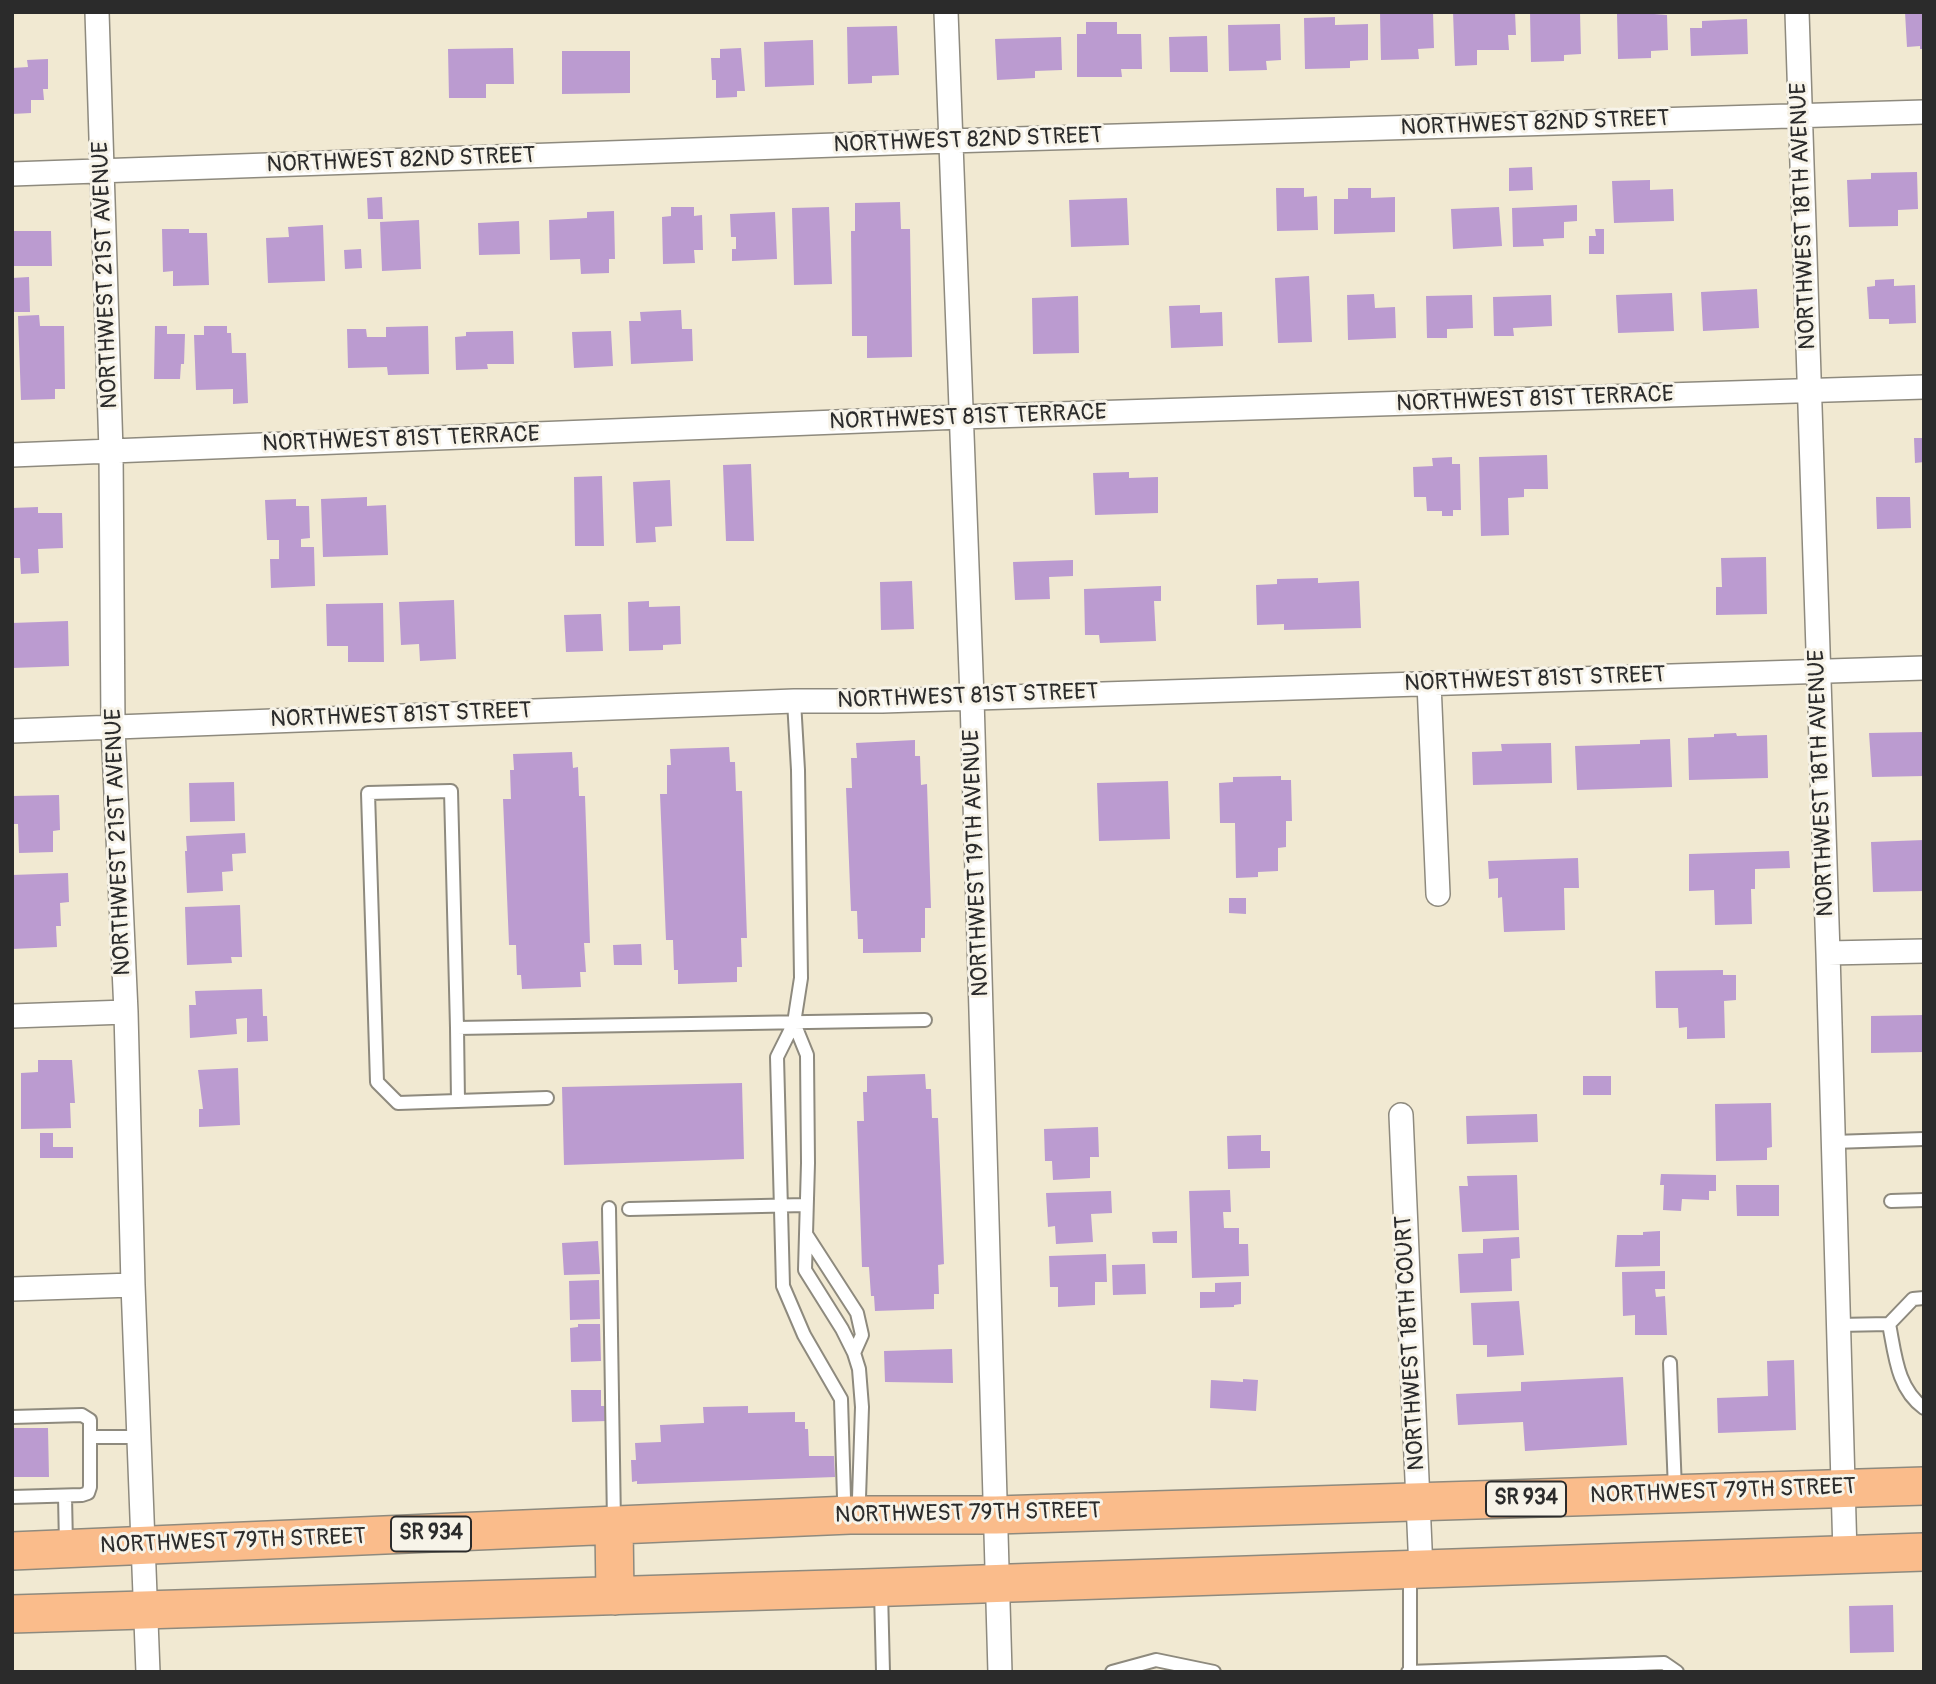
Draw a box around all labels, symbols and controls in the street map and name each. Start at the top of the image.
street label: NORTHWEST 18TH AVENUE [1786,82,1822,350]
street label: NORTHWEST 82ND STREET [1400,106,1670,142]
street label: NORTHWEST 82ND STREET [833,123,1103,159]
street label: NORTHWEST 21ST AVENUE [88,141,124,409]
street label: NORTHWEST 82ND STREET [266,143,536,179]
street label: NORTHWEST 81ST TERRACE [1396,381,1674,419]
street label: NORTHWEST 81ST TERRACE [829,399,1107,437]
street label: NORTHWEST 81ST TERRACE [262,421,540,459]
street label: NORTHWEST 18TH AVENUE [1804,649,1840,917]
street label: NORTHWEST 81ST STREET [1404,662,1666,698]
street label: NORTHWEST 81ST STREET [837,679,1099,715]
street label: NORTHWEST 81ST STREET [270,698,532,734]
street label: NORTHWEST 21ST AVENUE [101,708,137,976]
street label: NORTHWEST 19TH AVENUE [959,729,995,997]
street label: NORTHWEST 18TH COURT [1391,1215,1431,1471]
street label: NORTHWEST 79TH STREET [1590,1474,1856,1510]
road number: SR 934 [1486,1482,1566,1516]
street label: NORTHWEST 79TH STREET [835,1498,1101,1530]
road number: SR 934 [391,1516,471,1552]
street label: NORTHWEST 79TH STREET [100,1524,366,1560]

